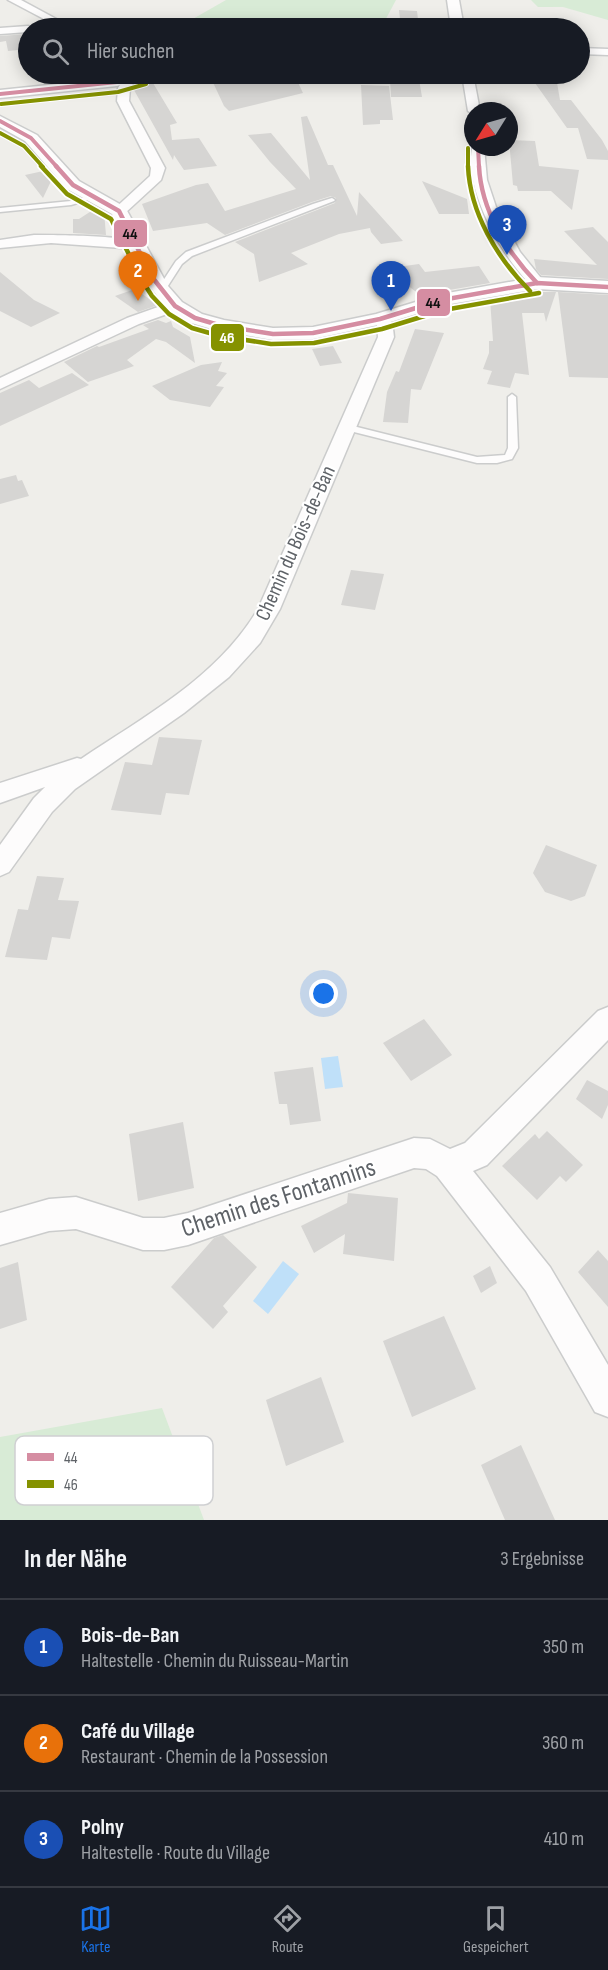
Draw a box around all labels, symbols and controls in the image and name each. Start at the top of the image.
search box [18,18,590,84]
icon: search [39,35,72,68]
text: Hier suchen [87,38,175,65]
north arrow [464,102,518,156]
pin: 3 [488,206,526,255]
line badge: 44 [113,219,148,248]
text: 44 [123,225,138,244]
pin: 2 [118,252,158,301]
pin: 1 [372,262,410,311]
line badge: 44 [416,288,451,317]
text: 44 [426,294,441,313]
line badge: 46 [210,323,245,352]
text: 46 [220,329,234,348]
street label: Chemin du Bois-de-Ban [250,462,341,624]
your location [309,979,338,1008]
street label: Chemin des Fontannins [177,1152,380,1244]
legend [15,1436,213,1505]
text: 44 [64,1449,78,1468]
text: 46 [64,1476,78,1495]
text: In der Nähe [24,1544,127,1575]
text: 3 Ergebnisse [500,1547,584,1571]
text: Bois-de-Ban [81,1622,179,1649]
text: 1 [40,1635,47,1659]
text: 350 m [543,1635,584,1659]
text: Haltestelle · Chemin du Ruisseau-Martin [81,1649,349,1673]
text: Café du Village [81,1718,195,1745]
text: 2 [39,1731,48,1755]
text: 360 m [542,1731,584,1755]
text: Restaurant · Chemin de la Possession [81,1745,328,1769]
text: Polny [81,1814,124,1841]
text: 3 [39,1827,48,1851]
text: 410 m [544,1827,584,1851]
text: Haltestelle · Route du Village [81,1841,270,1865]
tab: Karte [79,1902,112,1957]
tab: Route [271,1902,304,1957]
tab: Gespeichert [463,1902,529,1957]

